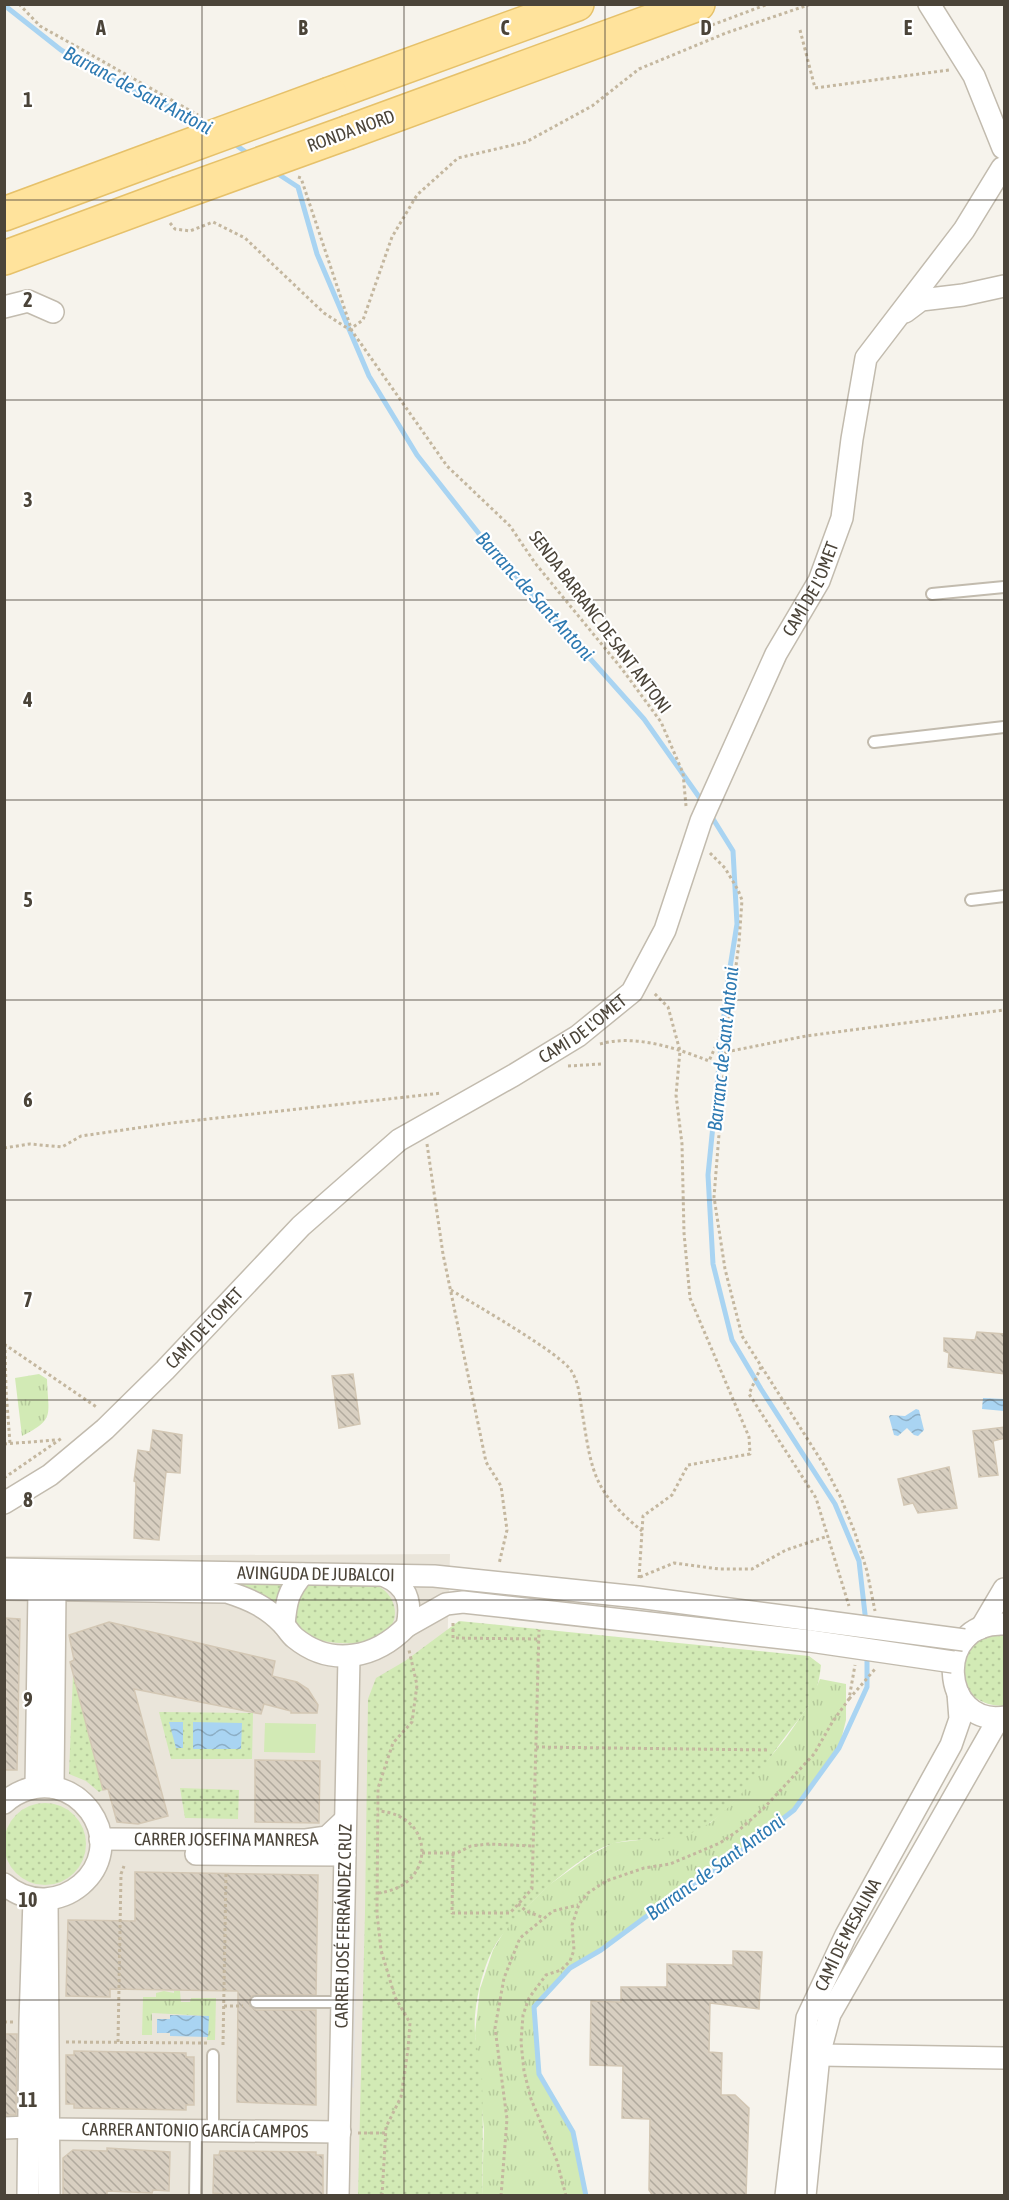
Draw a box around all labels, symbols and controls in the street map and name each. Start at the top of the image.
text: A [95,16,106,39]
text: B [298,16,308,39]
text: C [501,16,510,39]
text: D [700,16,712,39]
text: E [904,16,913,39]
water label: Barranc de Sant Antoni [60,41,217,139]
text: 1 [23,88,33,111]
street label: RONDA NORD [304,105,397,156]
text: 2 [23,288,33,311]
text: 3 [23,488,33,511]
street label: SENDA BARRANC DE SANT ANTONI [525,526,676,717]
water label: Barranc de Sant Antoni [472,527,599,665]
street label: CAMÍ DE L'OMET [778,539,843,640]
text: 4 [22,688,33,711]
text: 5 [23,888,33,911]
water label: Barranc de Sant Antoni [702,965,743,1132]
street label: CAMÍ DE L'OMET [535,990,631,1067]
text: 6 [23,1088,33,1111]
street label: CAMÍ DE L'OMET [161,1283,247,1373]
text: 7 [23,1288,33,1311]
text: 8 [23,1488,33,1511]
street label: AVINGUDA DE JUBALCOI [237,1562,395,1585]
text: 9 [23,1688,33,1711]
water label: Barranc de Sant Antoni [641,1809,789,1924]
street label: CARRER JOSÉ FERRÁNDEZ CRUZ [330,1824,356,2029]
street label: CARRER JOSEFINA MANRESA [134,1827,319,1850]
street label: CAMÍ DE MESALINA [810,1875,885,1994]
text: 10 [19,1888,37,1911]
text: 11 [19,2088,37,2111]
street label: CARRER ANTONIO GARCÍA CAMPOS [81,2118,309,2142]

